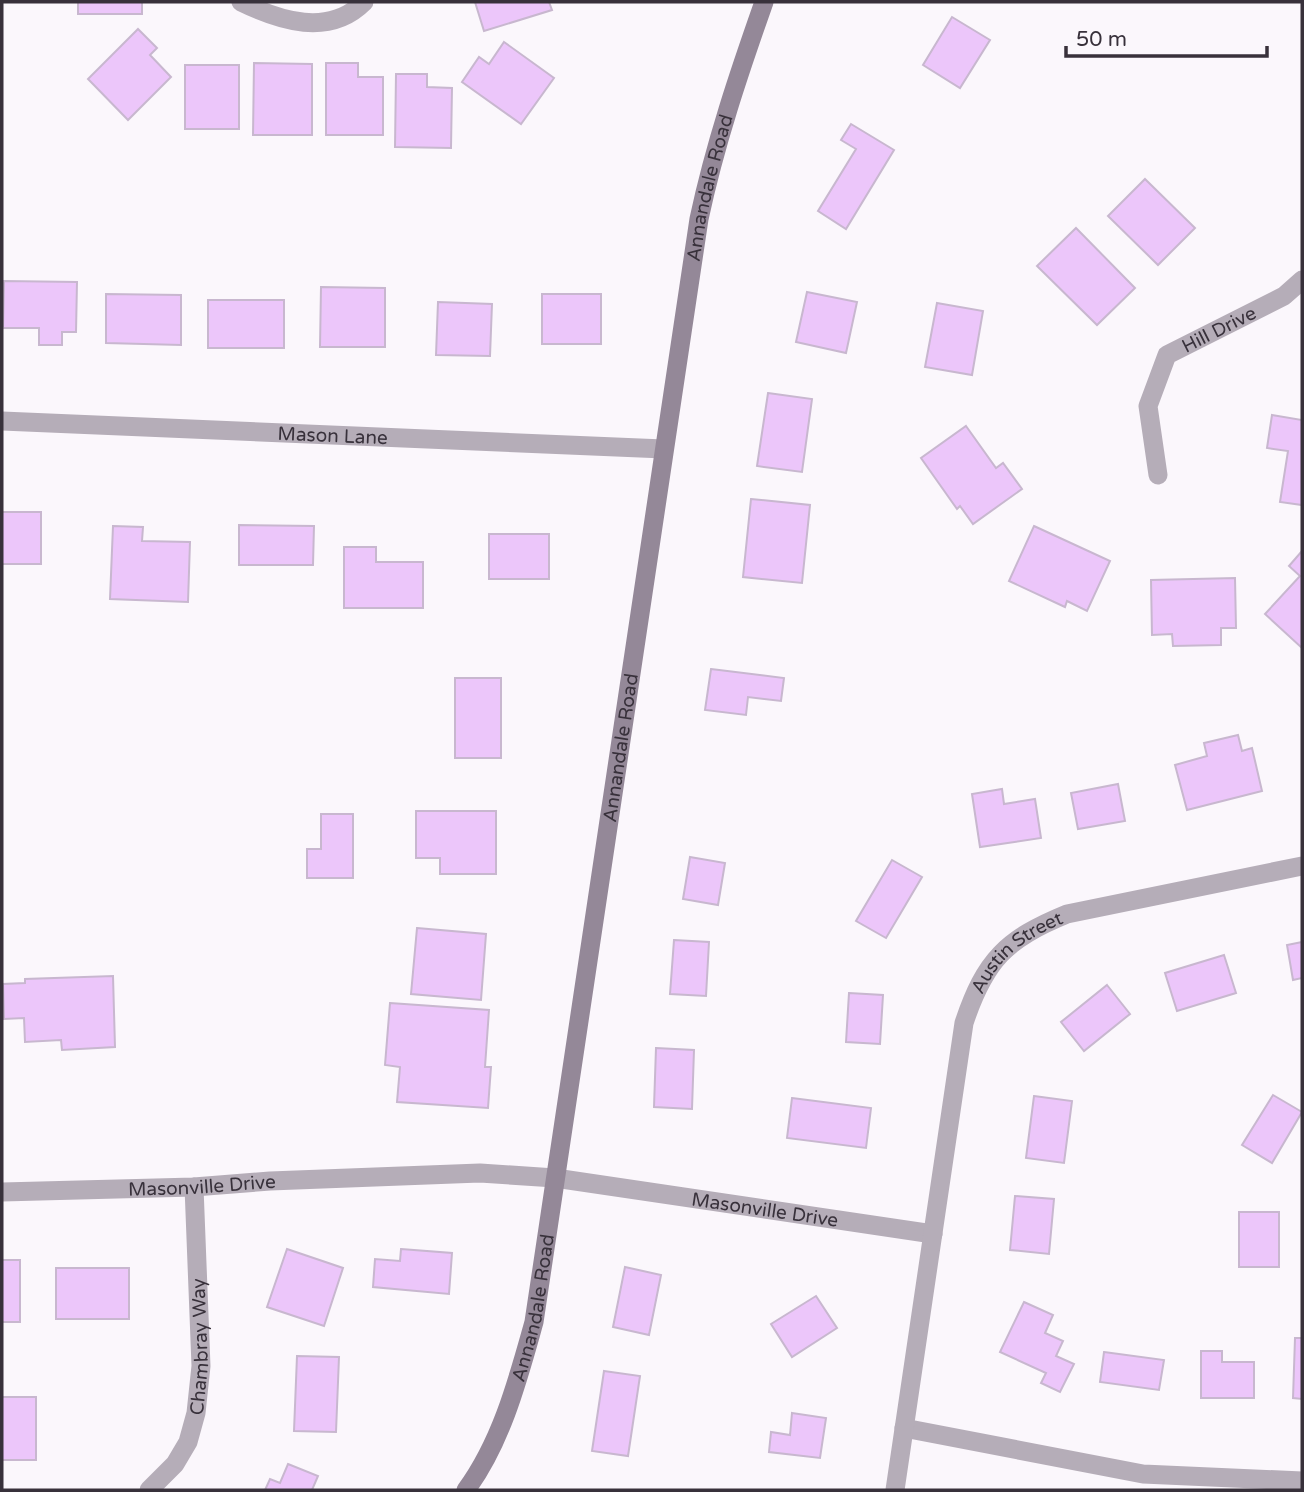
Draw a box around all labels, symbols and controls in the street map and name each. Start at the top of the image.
scale bar [1066,14,1267,58]
text: 50 m [1076,27,1127,52]
street label: Annandale Road [683,112,738,263]
street label: Hill Drive [1178,302,1260,358]
street label: Mason Lane [277,423,388,449]
street label: Annandale Road [599,672,643,824]
street label: Austin Street [967,907,1066,997]
street label: Masonville Drive [128,1171,276,1201]
street label: Masonville Drive [690,1188,840,1232]
street label: Annandale Road [507,1233,559,1385]
street label: Chambray Way [186,1278,213,1416]

